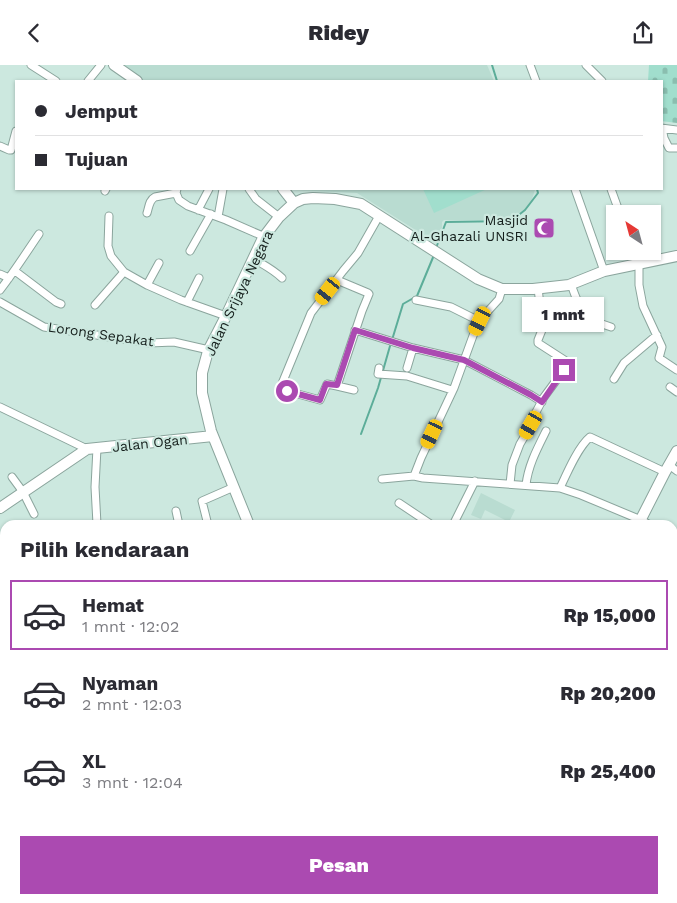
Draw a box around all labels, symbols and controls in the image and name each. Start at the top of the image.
icon: back [20,19,48,47]
icon: share [629,19,657,47]
text: Ridey [308,20,369,45]
text: Jemput [65,100,138,123]
text: Tujuan [65,148,128,171]
north arrow [606,205,661,260]
map controls [606,205,661,260]
place label: Masjid Al-Ghazali UNSRI [410,212,528,244]
mosque icon: Masjid Al-Ghazali UNSRI [532,216,556,240]
street label: Jalan Srijaya Negara [202,228,276,358]
car [312,275,343,307]
callout: 1 mnt [523,297,605,333]
car [466,304,493,338]
text: 1 mnt [541,305,585,324]
street label: Lorong Sepakat [47,319,155,349]
route end [553,359,575,381]
route start [276,380,298,402]
car [517,408,544,442]
car [418,417,445,451]
street label: Jalan Ogan [111,431,189,455]
text: Pilih kendaraan [20,537,189,562]
icon: car [22,593,67,638]
text: Hemat [82,594,144,617]
text: Rp 15,000 [564,604,656,627]
text: 1 mnt · 12:02 [82,617,179,636]
icon: car [22,671,67,716]
text: Nyaman [82,672,158,695]
text: Rp 20,200 [560,682,656,705]
text: 2 mnt · 12:03 [82,695,182,714]
icon: car [22,749,67,794]
text: XL [82,750,106,773]
text: Rp 25,400 [560,760,656,783]
text: 3 mnt · 12:04 [82,773,183,792]
button: Pesan [20,836,658,894]

